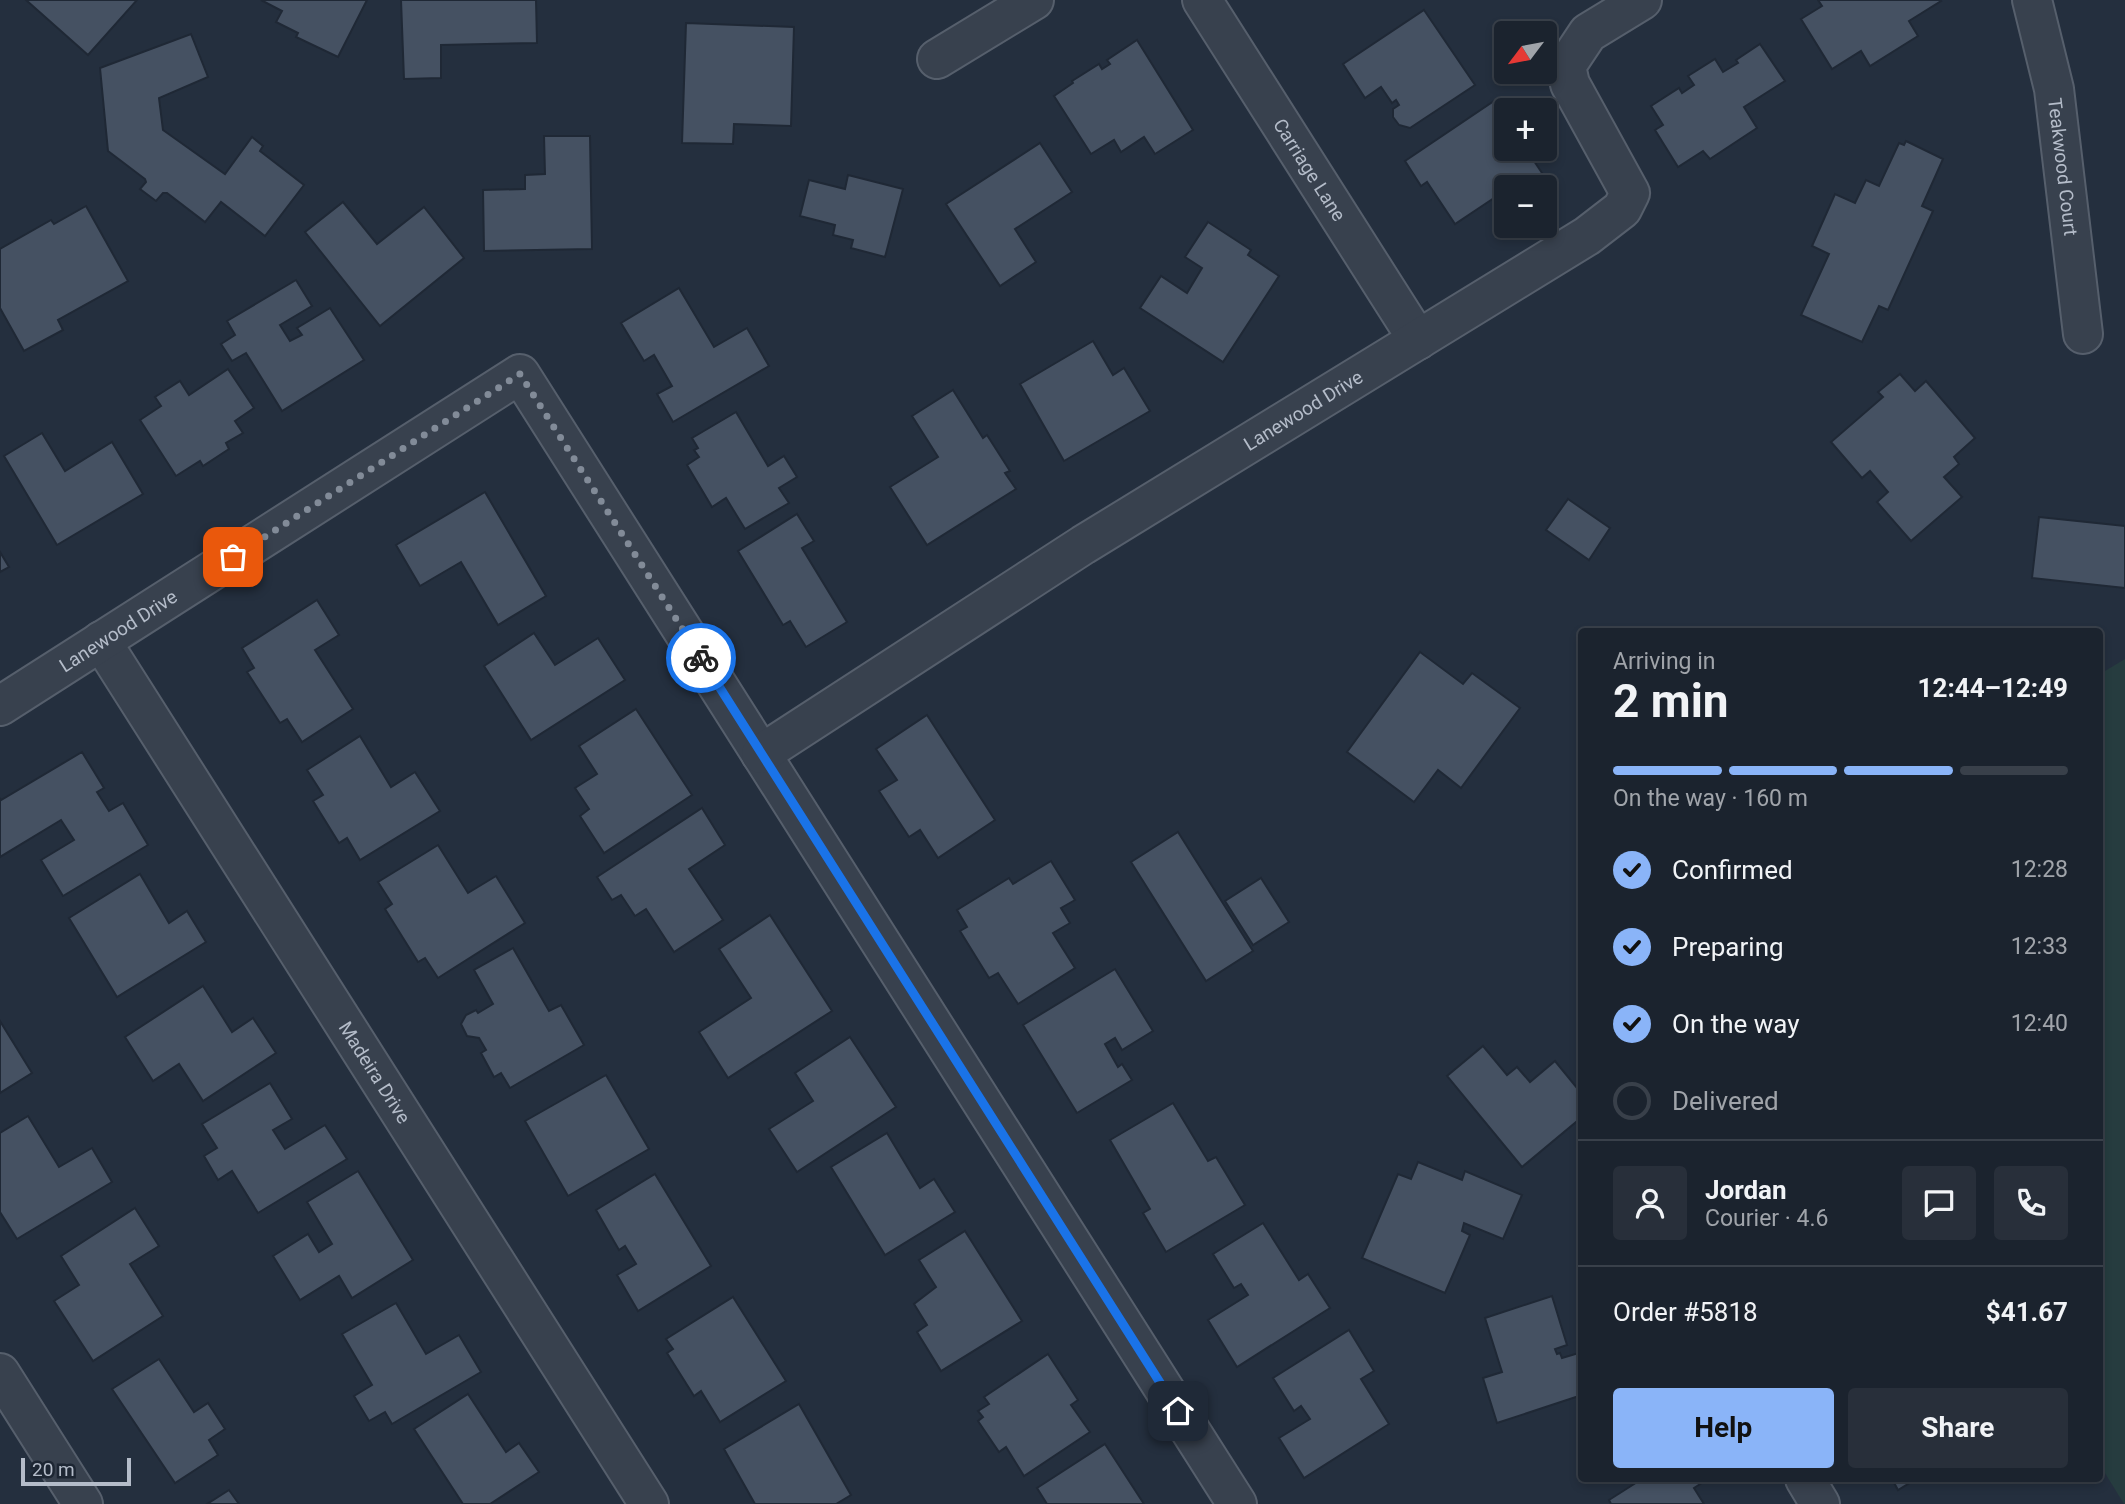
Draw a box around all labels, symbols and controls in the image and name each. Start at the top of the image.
north arrow [1494,21,1558,84]
map controls [1494,21,1557,238]
street label: Teakwood Court [2043,97,2082,237]
button: + [1494,98,1557,161]
street label: Carriage Lane [1268,114,1350,226]
button: − [1494,175,1557,238]
street label: Lanewood Drive [1240,365,1367,456]
pin [203,527,263,587]
icon: bag [214,538,252,576]
street label: Lanewood Drive [55,585,181,677]
courier [666,623,736,693]
icon: bike [682,639,720,677]
text: Arriving in [1613,648,1716,675]
text: 12:44–12:49 [1918,673,2068,703]
text: 2 min [1613,674,1729,728]
text: On the way · 160 m [1613,785,1808,812]
icon: check [1613,851,1651,889]
text: Confirmed [1672,855,1793,885]
text: 12:28 [2011,856,2068,883]
icon: check [1613,928,1651,966]
text: Preparing [1672,932,1784,962]
text: 12:33 [2011,933,2068,960]
icon: check [1613,1005,1651,1043]
text: On the way [1672,1009,1800,1039]
text: 12:40 [2011,1010,2068,1037]
street label: Madeira Drive [334,1017,415,1128]
text: Delivered [1672,1086,1779,1116]
button: person [1613,1166,1687,1240]
button: chat [1902,1166,1976,1240]
button: phone [1994,1166,2068,1240]
text: Jordan [1705,1175,1787,1205]
text: Courier · 4.6 [1705,1205,1828,1232]
text: Order #5818 [1613,1297,1758,1327]
text: $41.67 [1986,1297,2068,1327]
pin [1148,1381,1208,1441]
button: Help [1613,1388,1834,1468]
button: Share [1848,1388,2068,1468]
icon: home [1159,1392,1197,1430]
scale bar [21,1455,131,1487]
text: 20 m [32,1458,75,1481]

